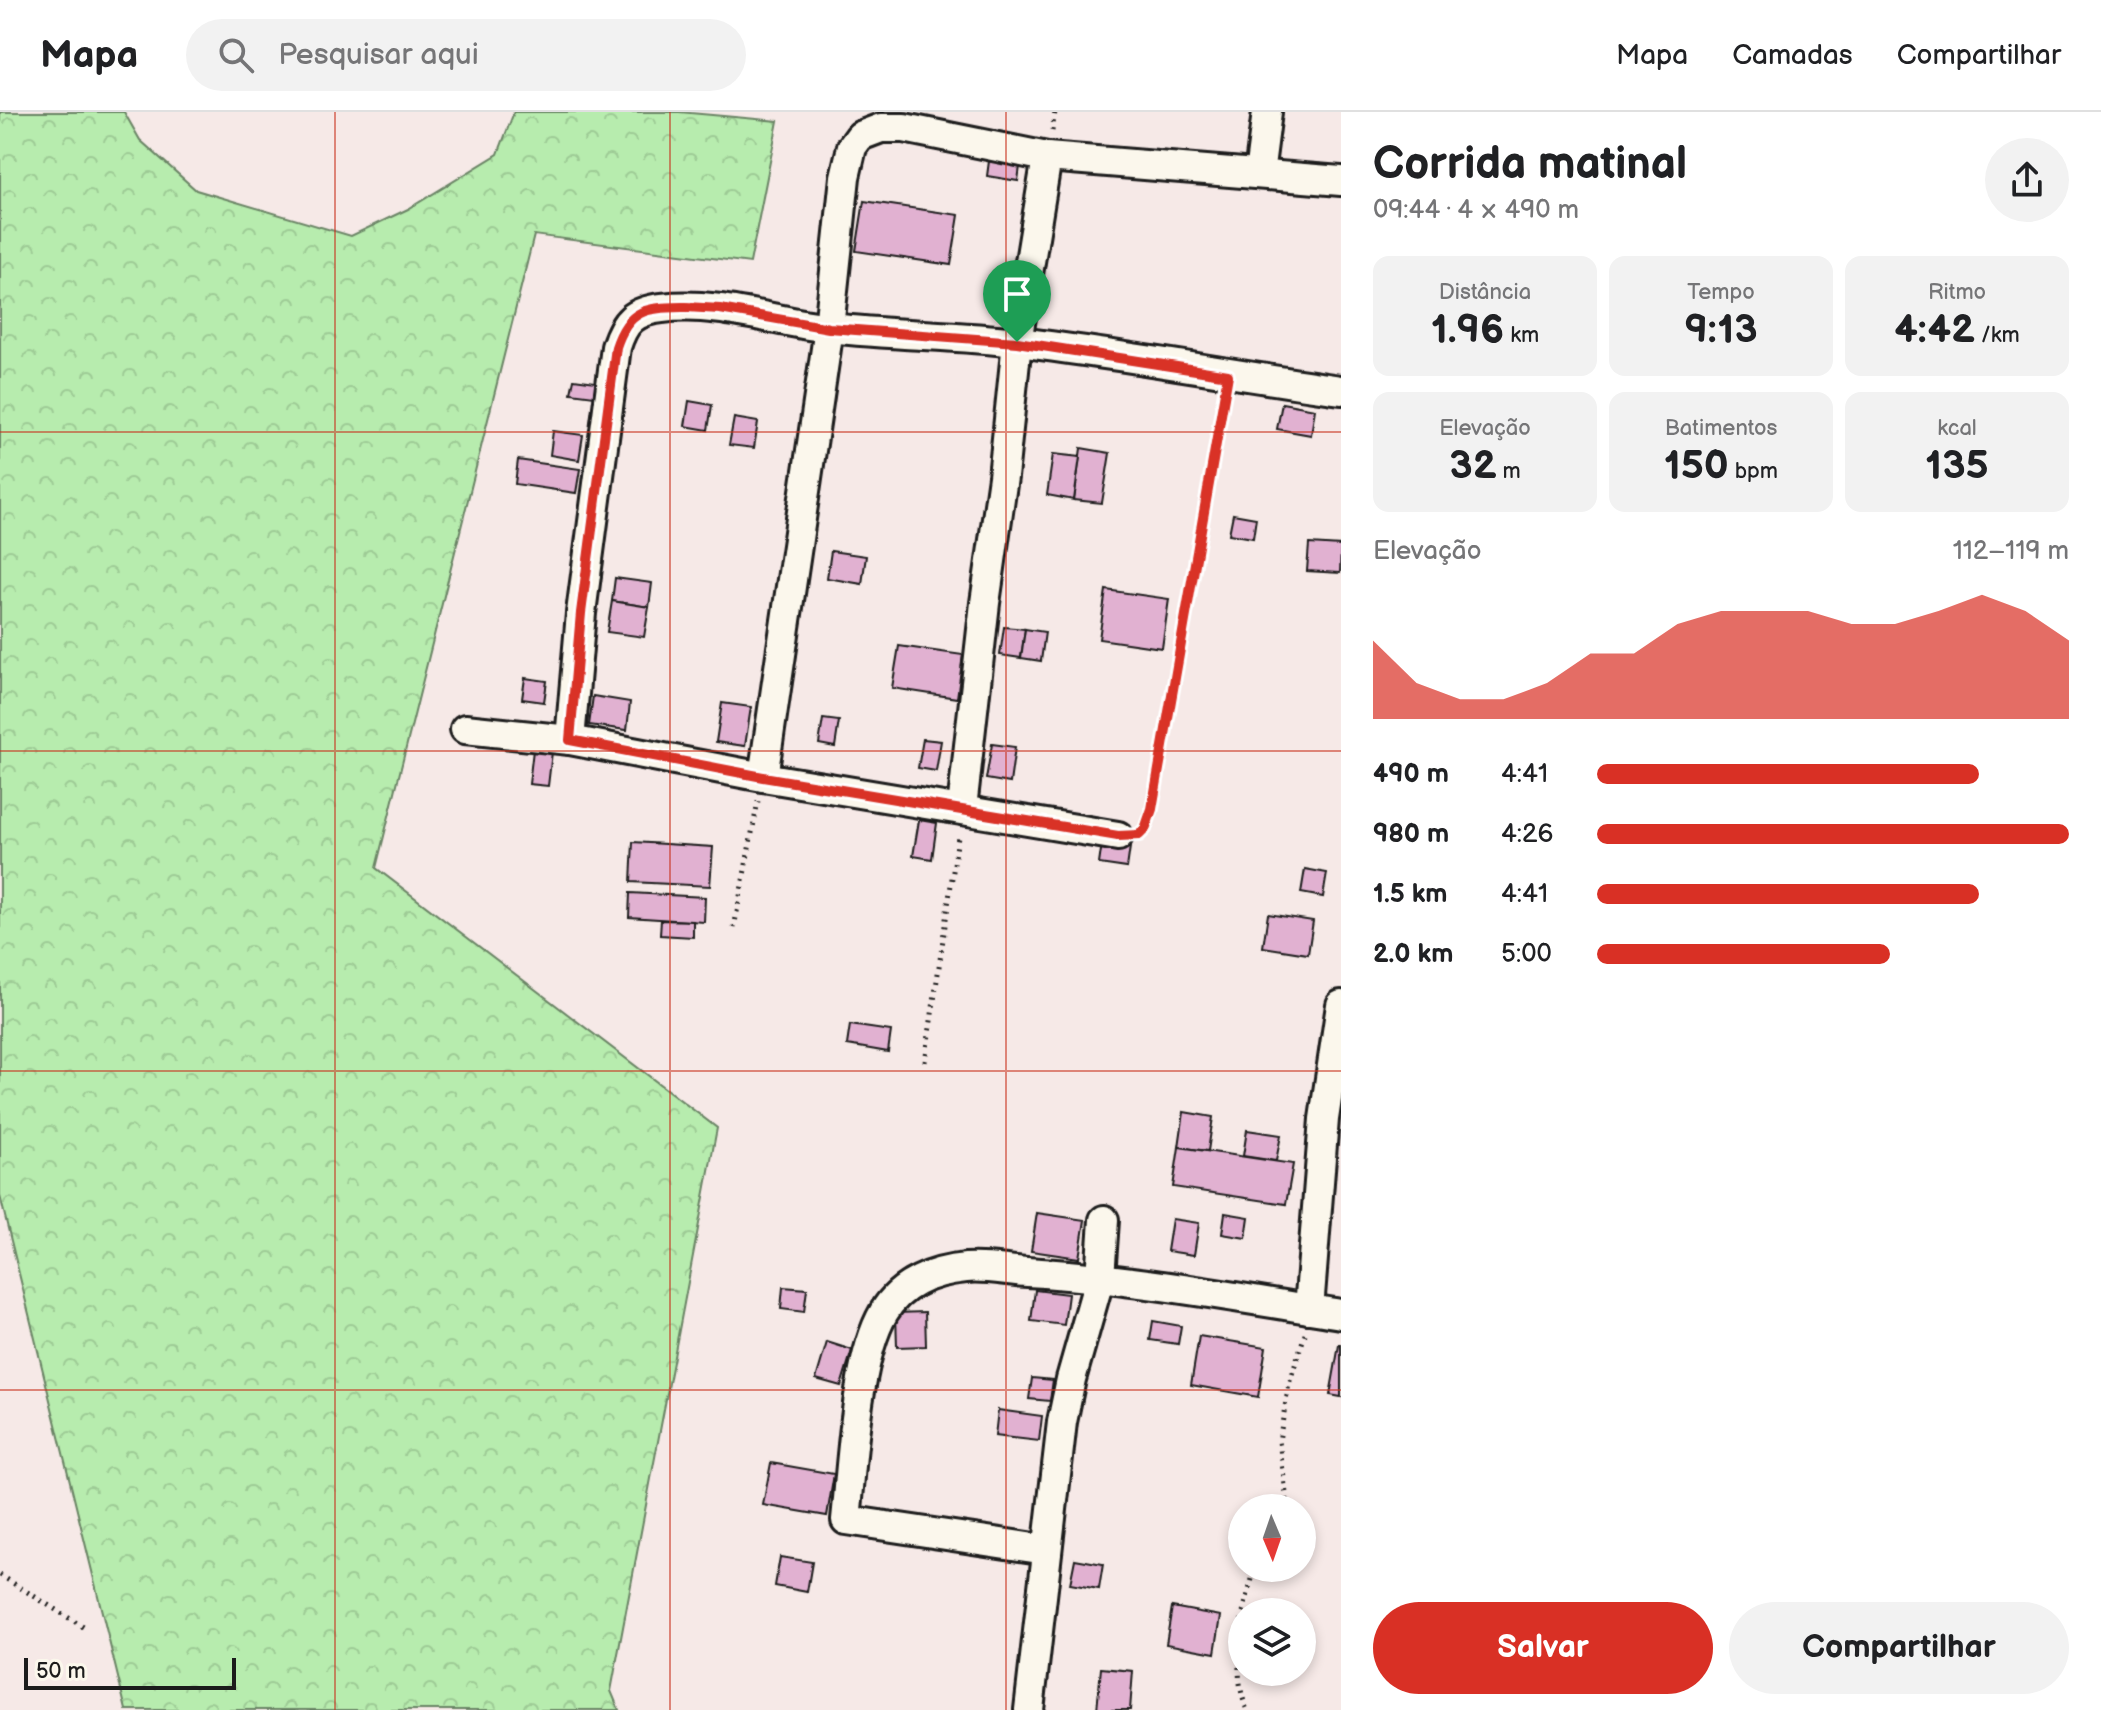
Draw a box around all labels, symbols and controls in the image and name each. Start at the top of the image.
search box [186,19,746,91]
text: Mapa [40,33,138,78]
icon: search [214,33,258,77]
text: Pesquisar aqui [278,37,479,73]
text: Mapa [1616,39,1688,72]
text: Camadas [1732,39,1853,72]
text: Compartilhar [1897,39,2061,72]
text: Corrida matinal [1373,138,1687,191]
button: share [1985,138,2069,222]
text: 09:44 · 4 × 490 m [1373,195,1579,226]
pin [983,260,1051,342]
icon: arrive [995,272,1039,316]
text: Distância [1439,279,1531,306]
text: Tempo [1687,279,1755,306]
text: Ritmo [1928,279,1986,306]
text: 1.96 [1431,306,1504,354]
text: 9:13 [1684,306,1758,354]
text: 4:42 [1894,306,1975,354]
text: km [1504,322,1539,349]
text: /km [1975,322,2020,349]
text: Elevação [1439,415,1531,442]
text: Batimentos [1665,415,1777,442]
text: kcal [1937,415,1977,442]
text: 32 [1449,442,1497,490]
text: 150 [1664,442,1729,490]
text: 135 [1925,442,1989,490]
text: m [1497,458,1521,485]
text: bpm [1729,458,1778,485]
text: Elevação [1373,536,1481,567]
text: 112–119 m [1953,536,2069,567]
text: 490 m [1373,759,1449,790]
text: 4:41 [1501,759,1548,790]
text: 980 m [1373,819,1449,850]
text: 4:26 [1501,819,1553,850]
text: 1.5 km [1373,879,1448,910]
text: 4:41 [1501,879,1548,910]
text: 2.0 km [1373,939,1453,970]
text: 5:00 [1501,939,1552,970]
north arrow [1228,1494,1316,1582]
map controls [1228,1494,1316,1686]
button: layers [1228,1598,1316,1686]
button: Salvar [1373,1602,1713,1694]
button: Compartilhar [1729,1602,2069,1694]
scale bar [24,1654,236,1690]
text: 50 m [36,1658,86,1685]

